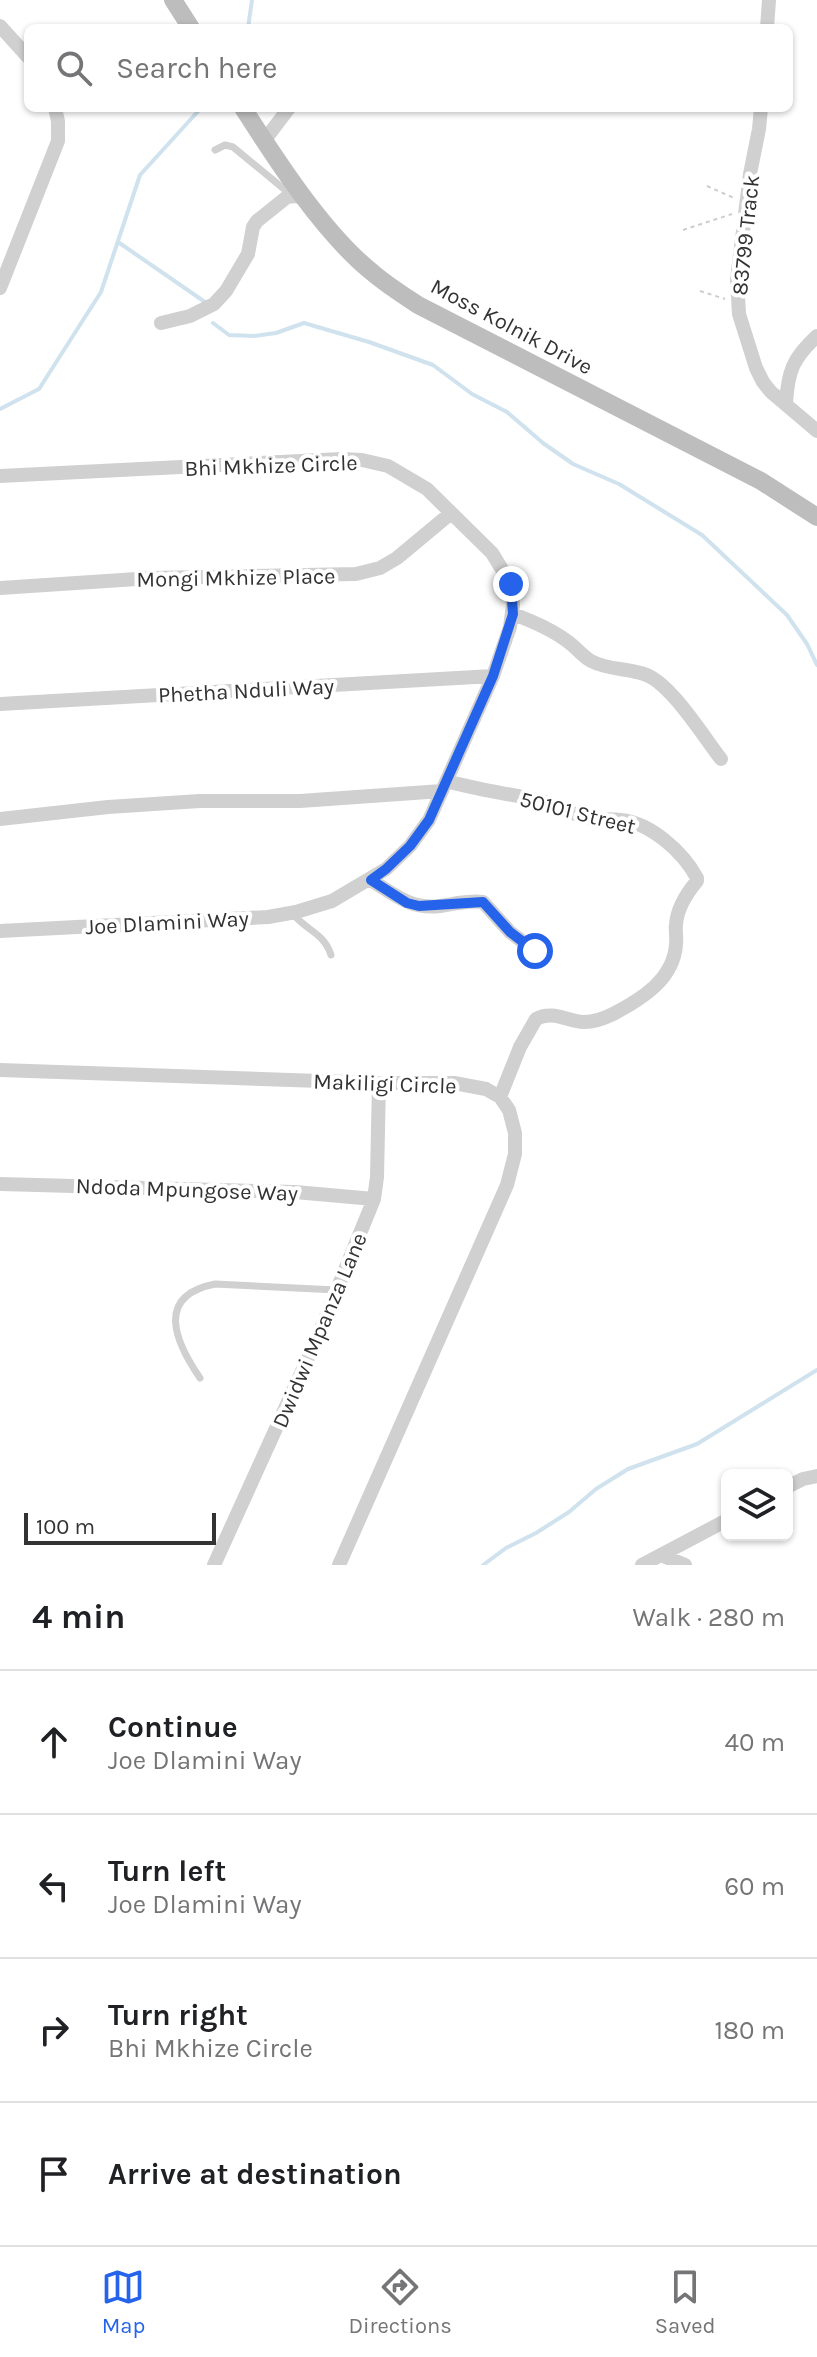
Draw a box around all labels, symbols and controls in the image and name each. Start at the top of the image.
search box [24,24,793,112]
icon: search [52,46,96,90]
text: Search here [116,50,277,86]
street label: 83799 Track [727,174,765,297]
street label: Moss Kolnik Drive [426,273,597,380]
street label: Bhi Mkhize Circle [184,450,358,482]
street label: Mongi Mkhize Place [136,563,336,593]
route end [493,566,529,602]
street label: Phetha Nduli Way [157,673,335,709]
street label: 50101 Street [517,786,638,840]
street label: Joe Dlamini Way [85,906,249,940]
route start [517,933,553,969]
street label: Makiligi Circle [313,1069,457,1099]
street label: Ndoda Mpungose Way [75,1173,299,1207]
street label: Dwidwi Mpanza Lane [267,1229,373,1432]
map controls [721,1469,793,1541]
button: layers [721,1469,793,1541]
scale bar [24,1509,216,1545]
text: 100 m [36,1514,95,1540]
text: 4 min [32,1597,125,1637]
text: Walk · 280 m [632,1602,785,1633]
text: Continue [108,1709,238,1745]
icon: ahead [32,1720,76,1764]
text: 40 m [725,1727,785,1758]
text: Joe Dlamini Way [108,1745,302,1776]
text: Turn left [108,1853,226,1889]
icon: left [32,1864,76,1908]
text: 60 m [724,1871,785,1902]
text: Joe Dlamini Way [108,1889,302,1920]
text: Turn right [108,1997,248,2033]
icon: right [32,2008,76,2052]
text: 180 m [715,2015,785,2046]
text: Bhi Mkhize Circle [108,2033,313,2064]
icon: arrive [32,2152,76,2196]
text: Arrive at destination [108,2156,402,2192]
tab: Map [101,2265,145,2339]
tab: Directions [348,2265,452,2339]
tab: Saved [655,2265,716,2339]

